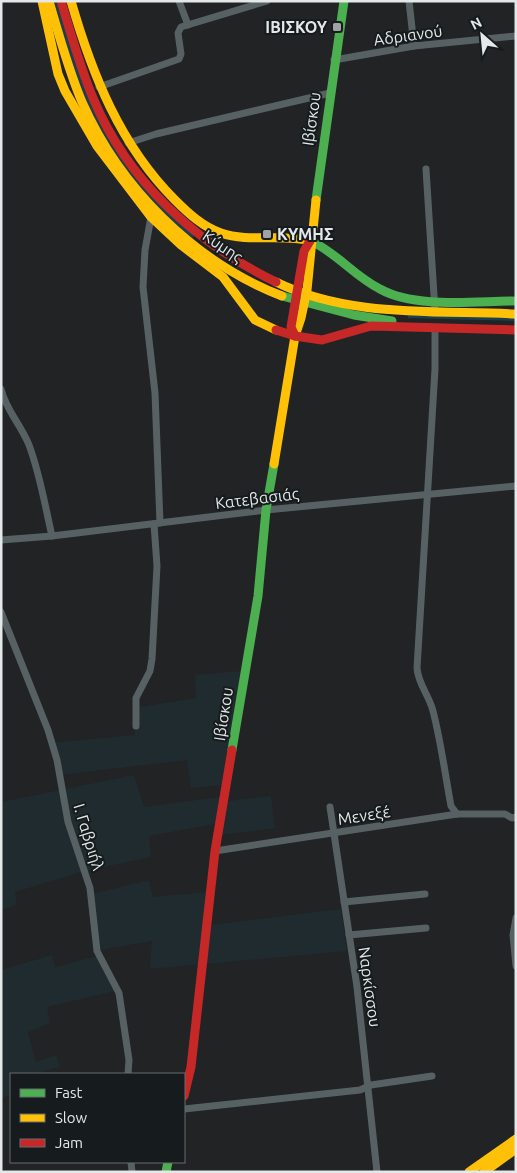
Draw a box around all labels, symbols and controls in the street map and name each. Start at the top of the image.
north arrow [457,10,507,60]
text: N [468,14,484,33]
place label: ΙΒΙΣΚΟΥ [265,18,328,36]
marker: ΙΒΙΣΚΟΥ [331,21,343,33]
street label: Αδριανού [373,21,443,49]
street label: Ιβίσκου [298,91,324,147]
place label: ΚΥΜΗΣ [277,225,333,243]
street label: Κύμης [199,226,246,267]
marker: ΚΥΜΗΣ [261,228,273,240]
street label: Κατεβασιάς [214,484,300,513]
street label: Ιβίσκου [210,686,236,742]
street label: Ι. Γαβριήλ [70,801,108,873]
street label: Μενεξέ [336,802,392,829]
street label: Ναρκίσσου [355,946,385,1028]
legend [10,1073,185,1163]
text: Fast [55,1084,83,1101]
text: Slow [55,1109,88,1126]
text: Jam [55,1134,83,1151]

